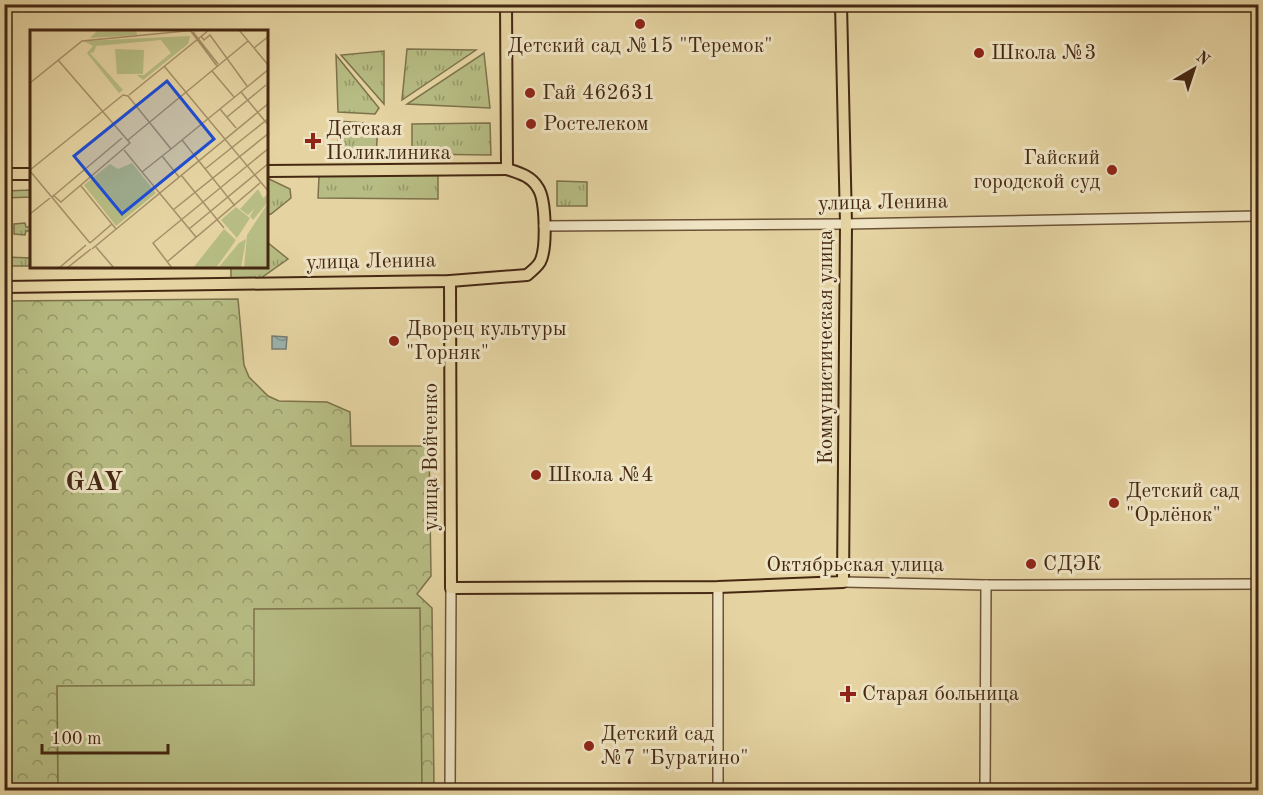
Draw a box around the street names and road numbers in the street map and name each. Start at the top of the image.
street label: улица Ленина [818,191,948,215]
street label: Коммунистическая улица [816,230,837,464]
street label: улица Ленина [306,250,436,274]
street label: улица Войченко [421,383,442,531]
street label: Октябрьская улица [766,555,944,576]

